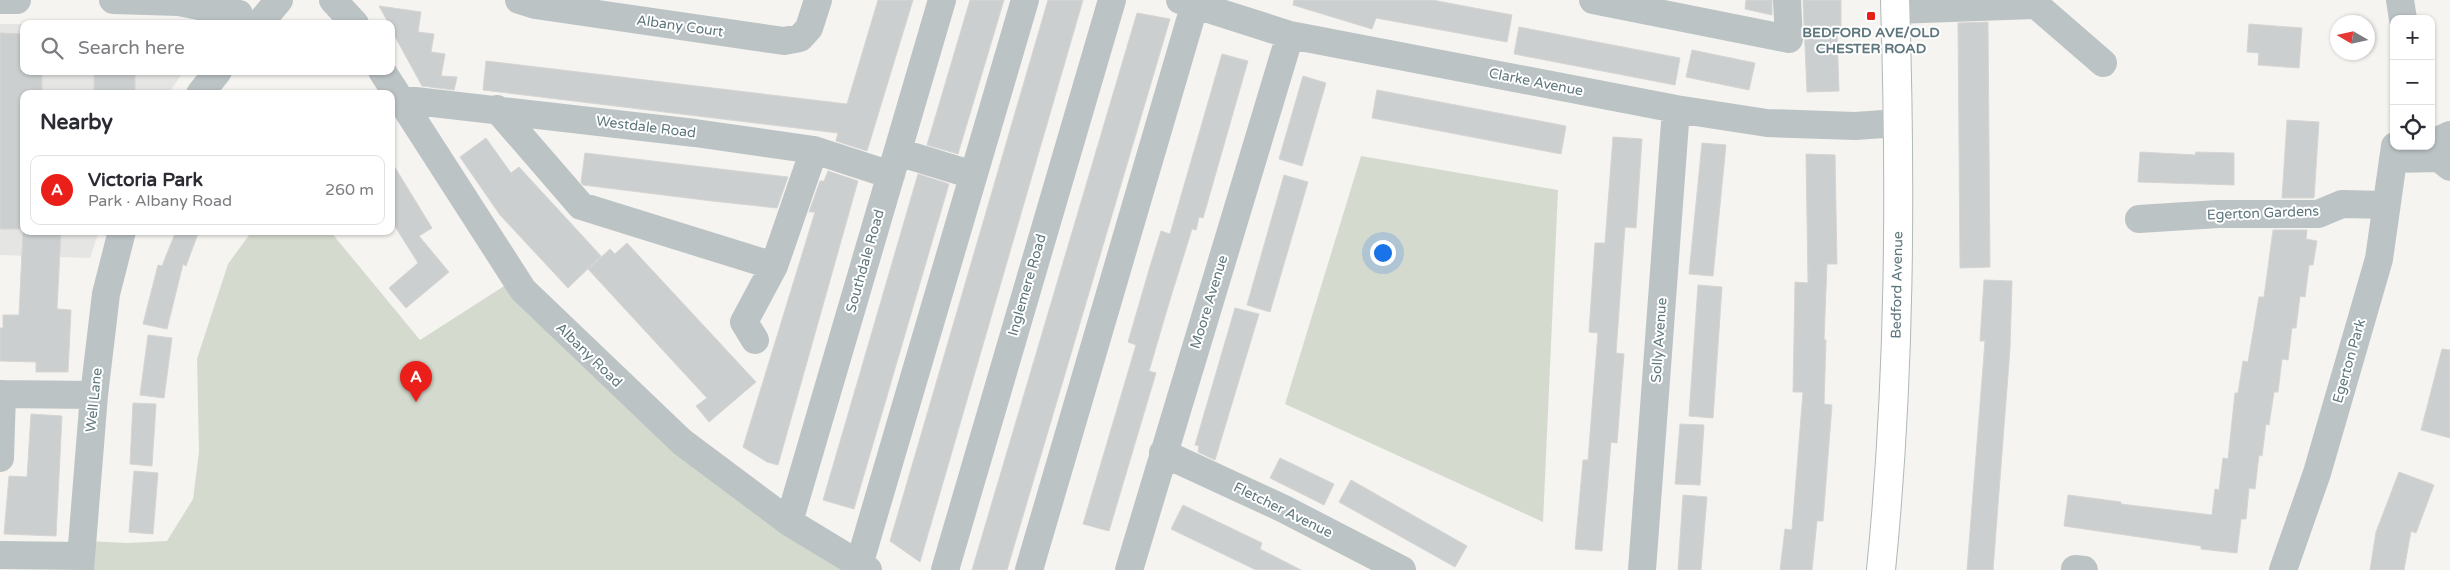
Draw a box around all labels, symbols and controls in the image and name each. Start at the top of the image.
marker: BEDFORD AVE/OLD CHESTER ROAD [1865,10,1877,22]
street label: Albany Court [636,12,725,41]
north arrow [2330,15,2375,60]
map controls [2390,15,2435,150]
button: + [2390,15,2435,60]
search box [20,20,395,75]
place label: BEDFORD AVE/OLD CHESTER ROAD [1802,24,1940,57]
icon: search [38,34,66,62]
text: Search here [78,37,185,59]
button: − [2390,60,2435,105]
street label: Clarke Avenue [1487,65,1585,99]
button: locate [2390,105,2435,150]
text: Nearby [40,110,113,135]
street label: Westdale Road [595,112,697,142]
text: Victoria Park [88,169,203,191]
text: A [51,180,63,200]
text: 260 m [325,180,374,200]
text: Park · Albany Road [88,191,232,211]
street label: Egerton Gardens [2207,203,2320,223]
street label: Southdale Road [842,207,888,315]
street label: Bedford Avenue [1888,231,1906,339]
street label: Inglemere Road [1004,232,1050,338]
your location [1370,240,1396,266]
street label: Moore Avenue [1187,253,1231,351]
street label: Solly Avenue [1648,297,1670,383]
street label: Egerton Park [2329,317,2369,405]
street label: Albany Road [552,319,626,391]
pin: A [400,361,432,402]
street label: Well Lane [82,367,106,433]
street label: Fletcher Avenue [1231,479,1335,541]

